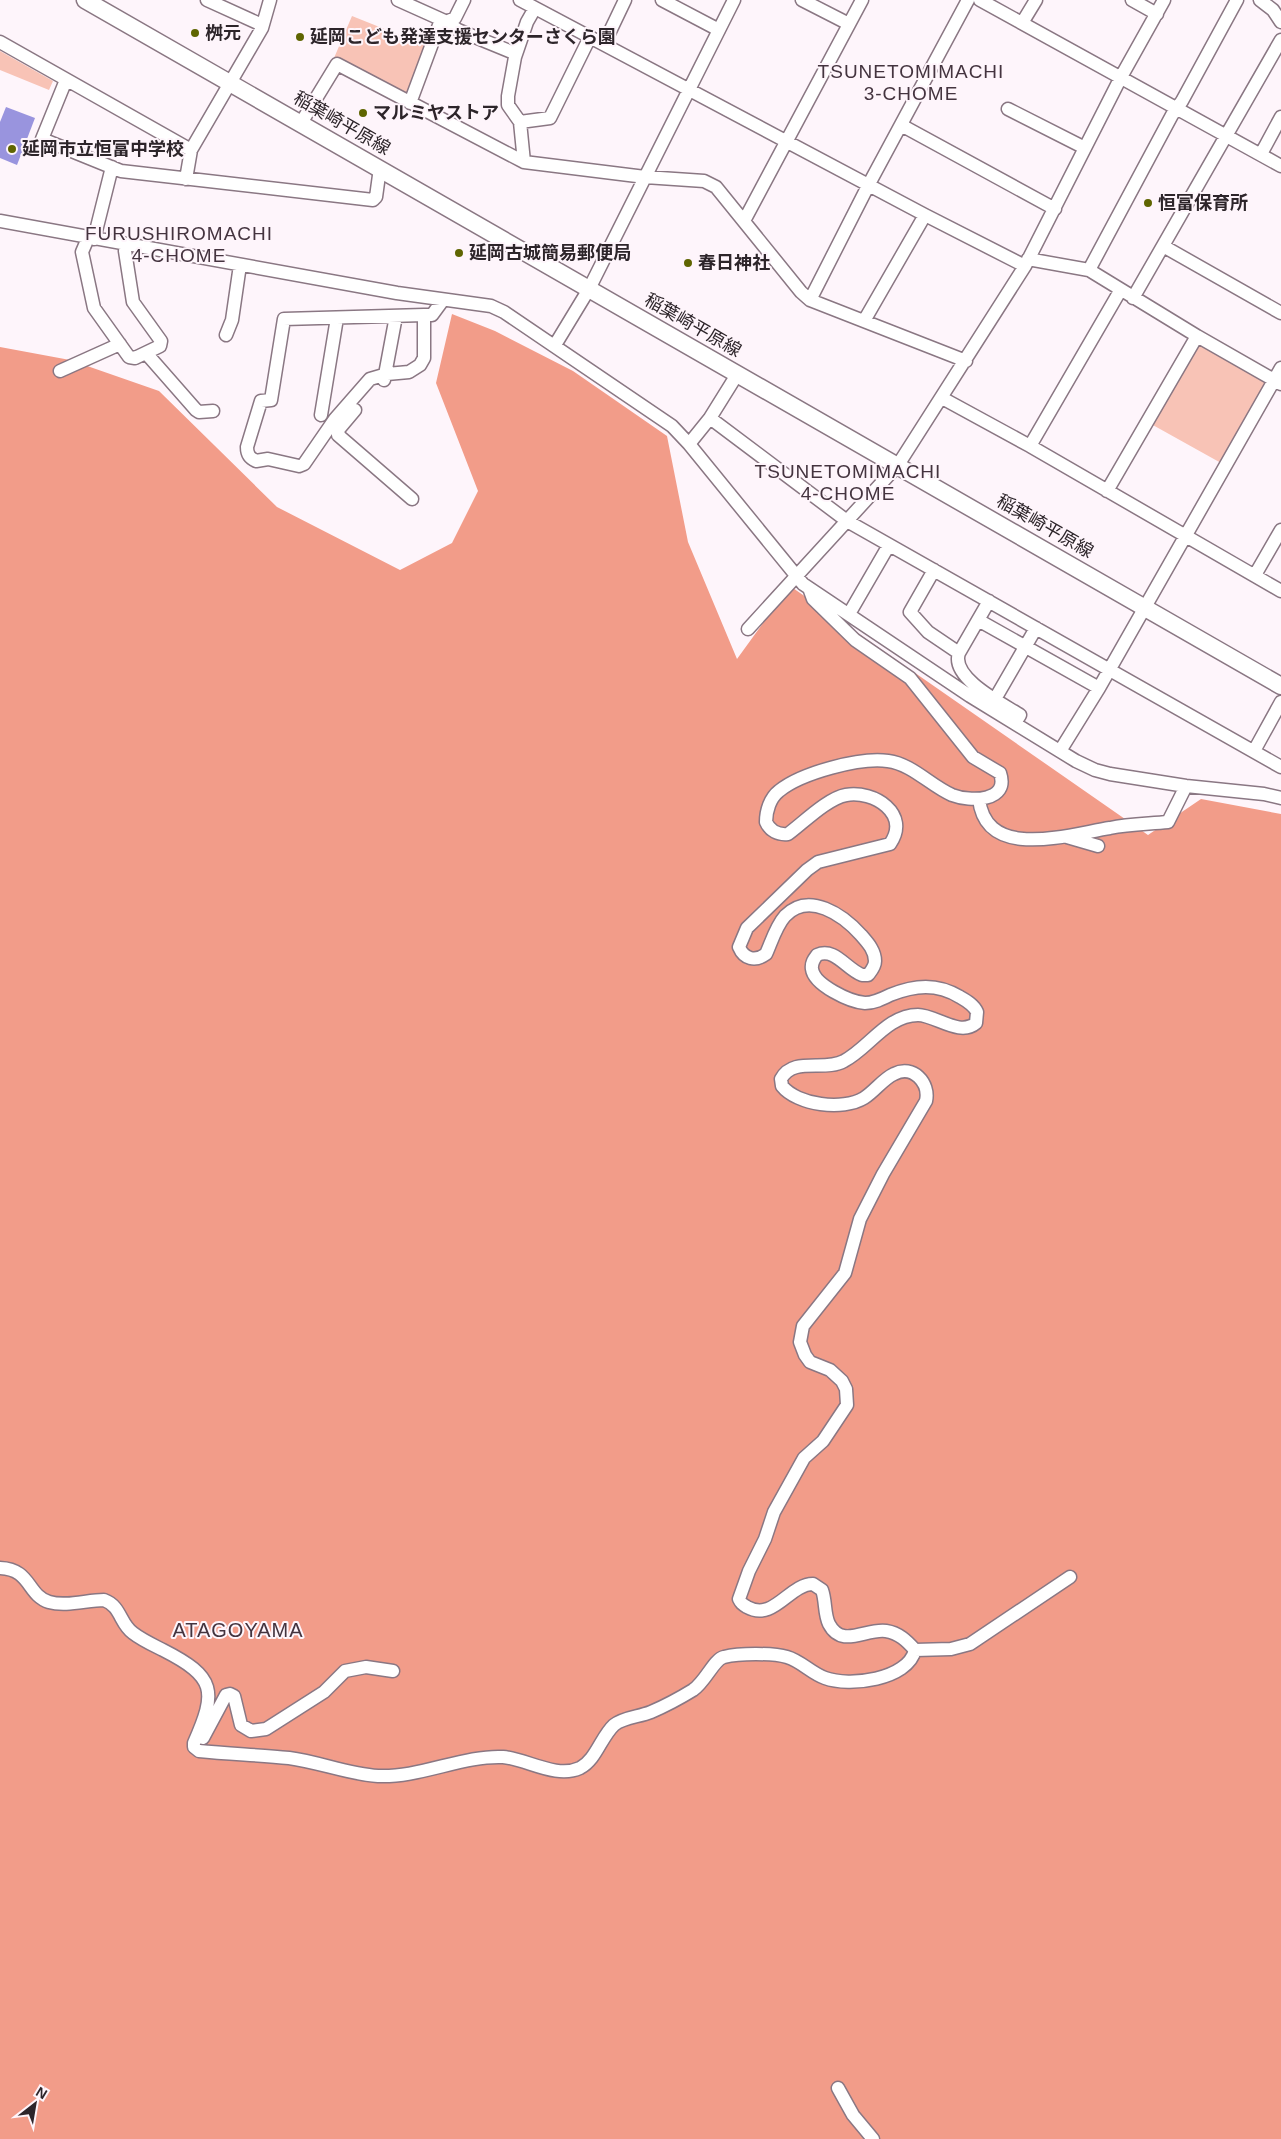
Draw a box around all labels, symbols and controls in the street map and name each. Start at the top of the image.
place label: 桝元 [205,23,241,43]
marker: 桝元 [189,27,201,39]
place label: 延岡こども発達支援センターさくら園 [310,27,616,47]
marker: 延岡こども発達支援センターさくら園 [294,31,306,43]
district label: TSUNETOMIMACHI 3-CHOME [818,61,1004,104]
street label: 稲葉崎平原線 [290,87,394,159]
place label: マルミヤストア [373,103,499,123]
marker: マルミヤストア [357,107,369,119]
place label: 延岡市立恒富中学校 [22,139,184,159]
marker: 延岡市立恒富中学校 [6,143,18,155]
place label: 恒富保育所 [1158,193,1248,213]
marker: 恒富保育所 [1142,197,1154,209]
district label: FURUSHIROMACHI 4-CHOME [85,223,273,266]
place label: 延岡古城簡易郵便局 [469,243,631,263]
marker: 延岡古城簡易郵便局 [453,247,465,259]
place label: 春日神社 [698,253,770,273]
marker: 春日神社 [682,257,694,269]
street label: 稲葉崎平原線 [641,289,745,361]
district label: TSUNETOMIMACHI 4-CHOME [755,461,941,504]
street label: 稲葉崎平原線 [993,490,1097,562]
district label: ATAGOYAMA [172,1619,304,1641]
north arrow [10,2079,60,2129]
text: N [33,2083,50,2102]

